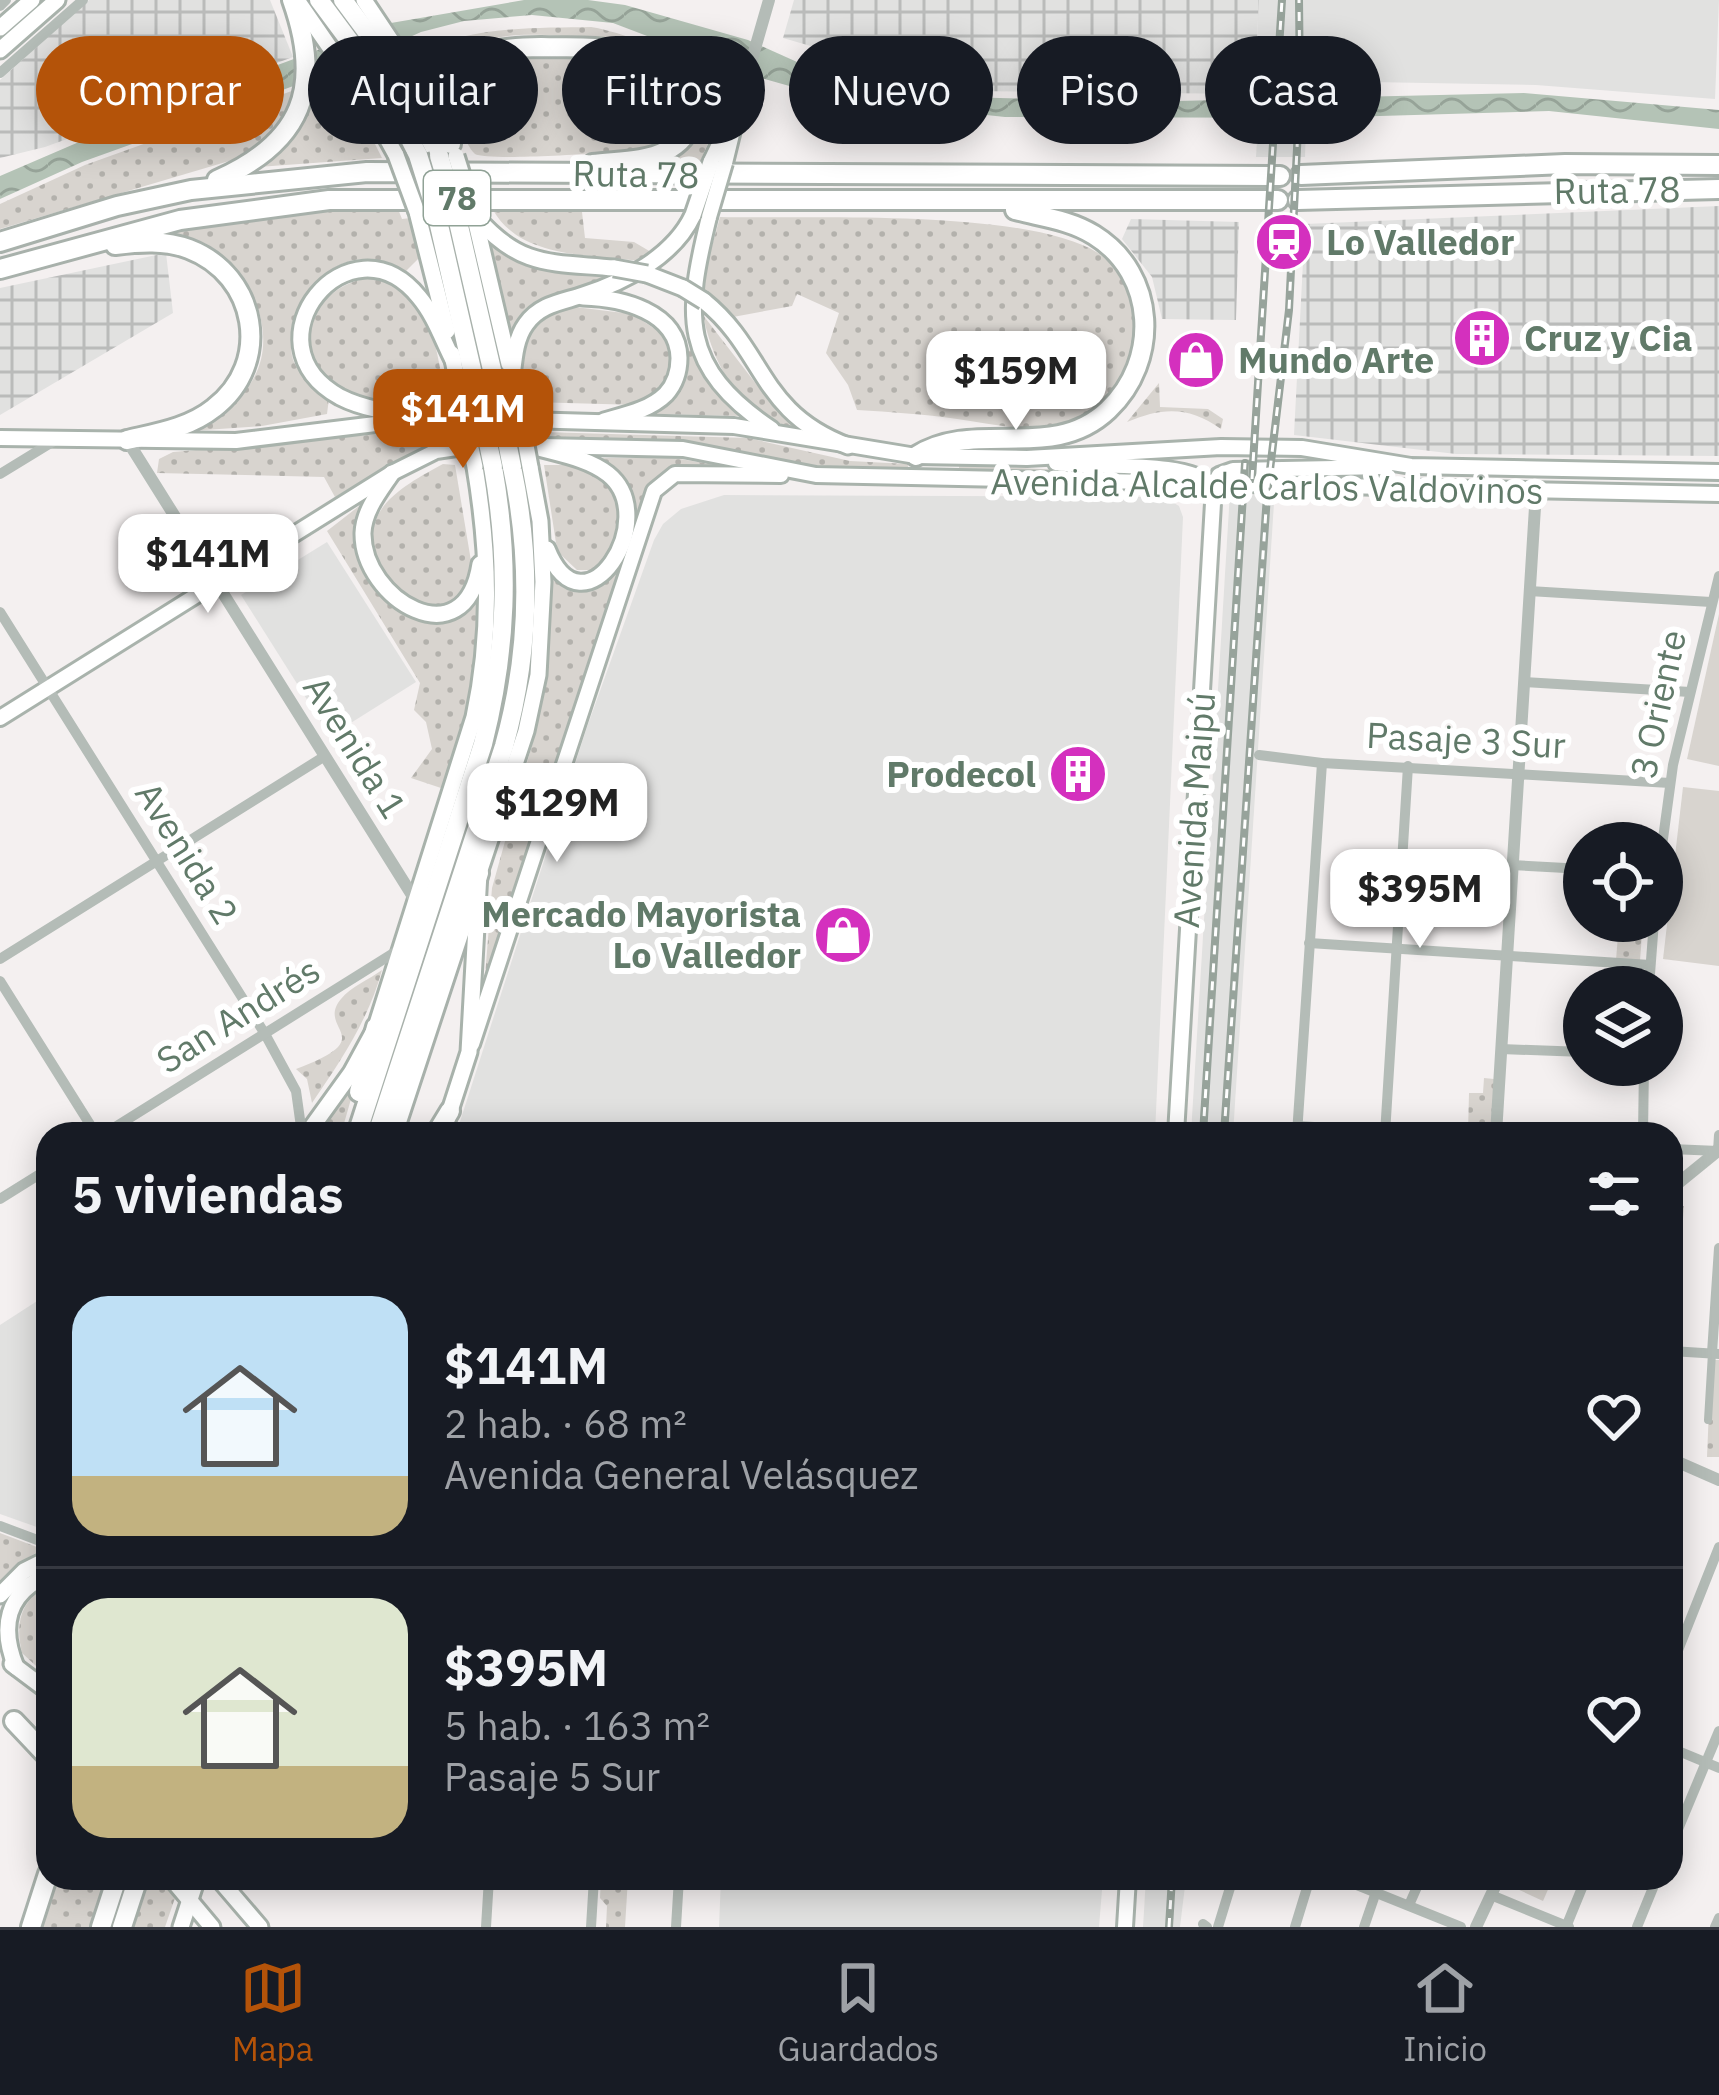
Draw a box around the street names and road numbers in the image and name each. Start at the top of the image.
street label: Ruta 78 [572,149,700,198]
street label: Ruta 78 [1553,165,1681,214]
road number: 78 [424,171,490,225]
street label: Avenida Alcalde Carlos Valdovinos [990,457,1544,514]
street label: 3 Oriente [1619,626,1696,782]
street label: Avenida 1 [293,667,418,827]
street label: Avenida Maipú [1162,690,1225,930]
street label: Pasaje 3 Sur [1365,711,1567,768]
street label: Avenida 2 [125,773,250,933]
street label: San Andrés [147,946,328,1083]

